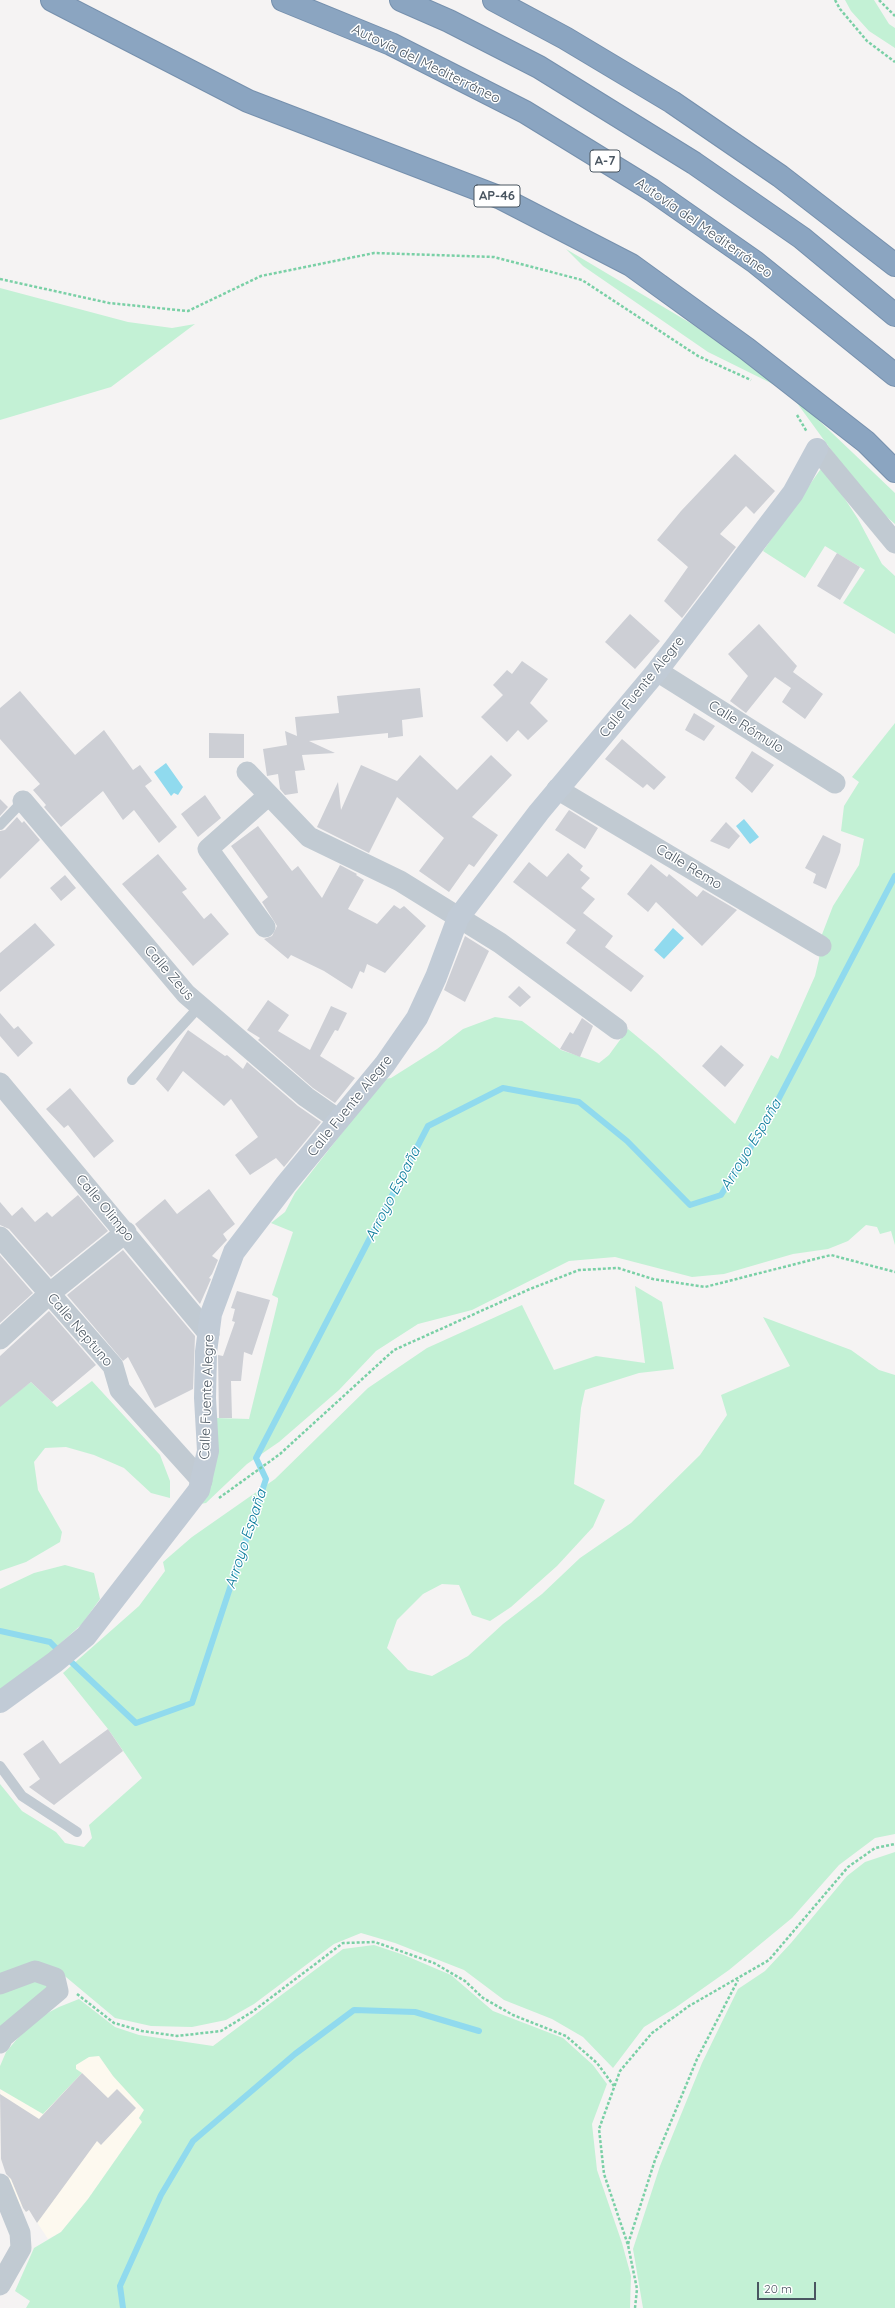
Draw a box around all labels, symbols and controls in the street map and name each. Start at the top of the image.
street label: Autovía del Mediterráneo [349,21,503,107]
road number: A-7 [590,150,620,172]
street label: Autovía del Mediterráneo [632,174,776,282]
road number: AP-46 [474,185,520,207]
street label: Calle Fuente Alegre [596,633,688,741]
street label: Calle Rómulo [705,697,787,757]
street label: Calle Remo [653,841,725,893]
street label: Calle Zeus [141,942,197,1004]
street label: Calle Fuente Alegre [304,1052,396,1160]
water label: Arroyo España [717,1096,785,1194]
water label: Arroyo España [362,1144,424,1244]
street label: Calle Olimpo [72,1171,138,1245]
street label: Calle Neptuno [44,1290,116,1370]
street label: Calle Fuente Alegre [196,1334,218,1460]
water label: Arroyo España [222,1487,270,1591]
scale bar [759,2274,818,2300]
text: 20 m [764,2281,792,2296]

